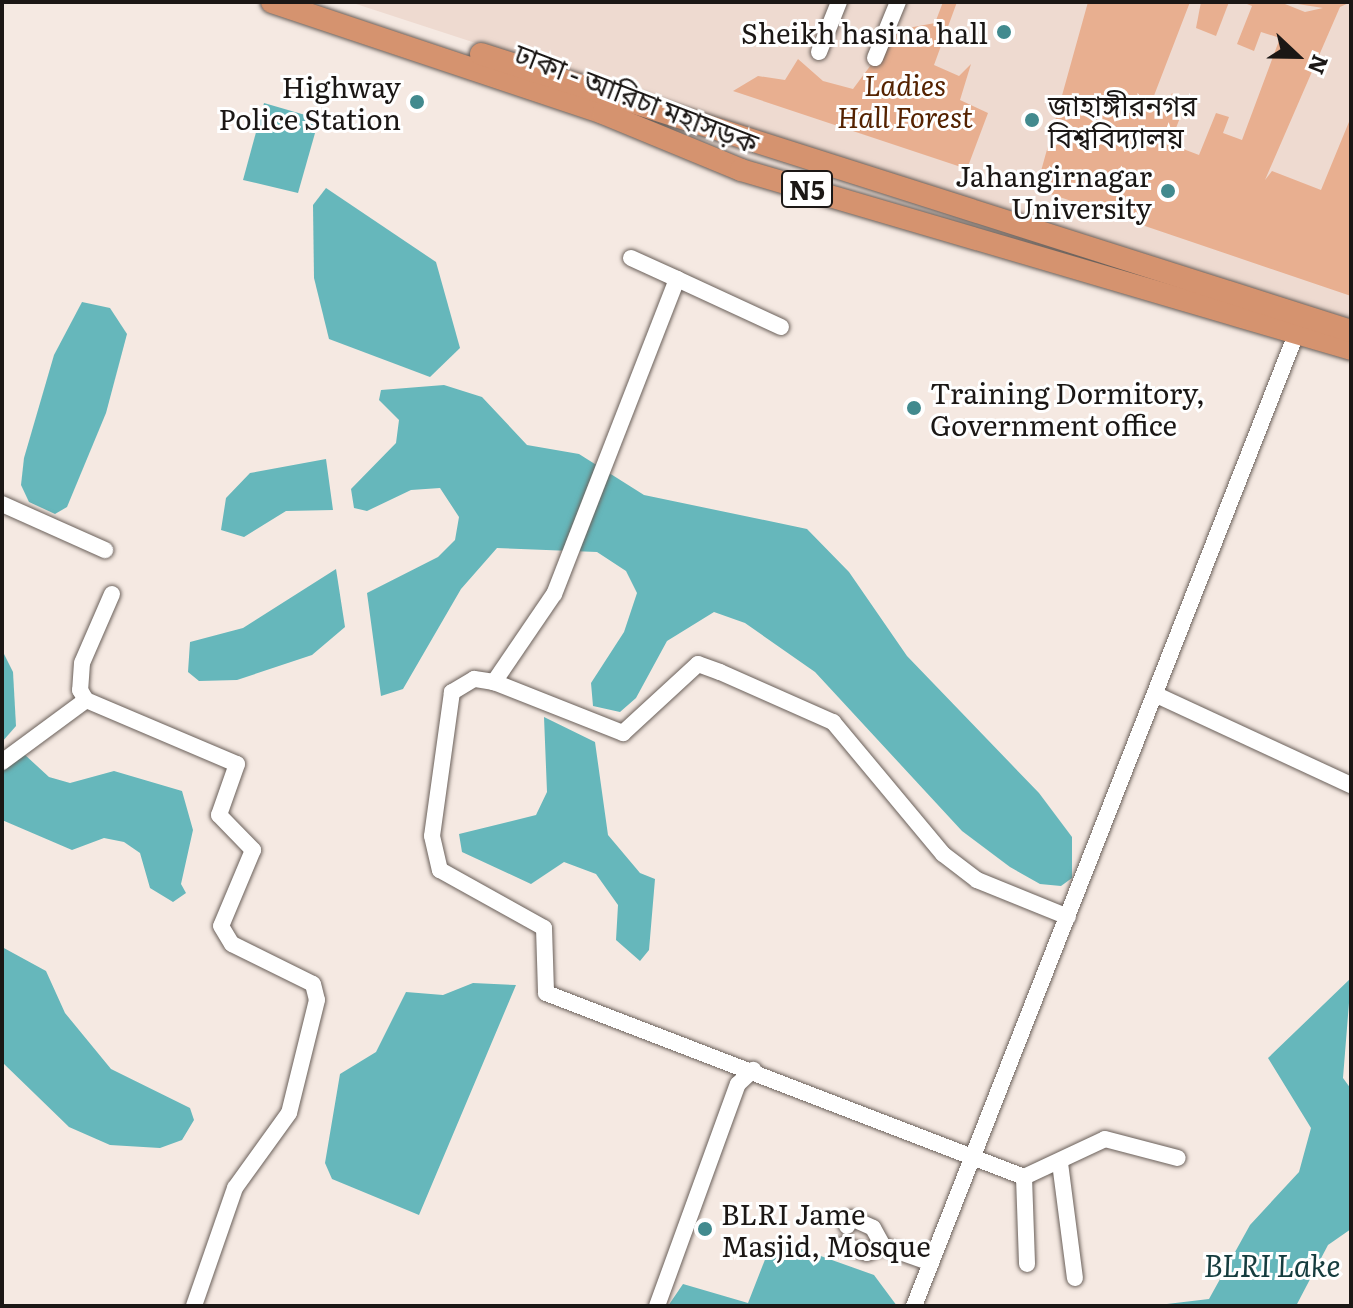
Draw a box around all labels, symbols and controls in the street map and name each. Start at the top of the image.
place label: Sheikh hasina hall [741,15,988,49]
north arrow [1257,16,1337,96]
marker: Sheikh hasina hall [995,23,1013,41]
street label: ঢাকা - আরিচা মহাসড়ক [510,35,764,159]
text: N [1301,50,1338,80]
park label: Ladies Hall Forest [837,67,973,133]
place label: Highway Police Station [218,69,401,135]
place label: জাহাঙ্গীরনগর বিশ্ববিদ্যালয় [1048,87,1197,153]
marker: Highway Police Station [408,93,426,111]
marker: জাহাঙ্গীরনগর বিশ্ববিদ্যালয় [1023,111,1041,129]
place label: Jahangirnagar University [955,158,1152,224]
road number: N5 [781,167,833,211]
marker: Jahangirnagar University [1159,182,1177,200]
place label: Training Dormitory, Government office [930,375,1205,441]
marker: Training Dormitory, Government office [905,399,923,417]
place label: BLRI Jame Masjid, Mosque [721,1196,931,1262]
marker: BLRI Jame Masjid, Mosque [696,1220,714,1238]
water label: BLRI Lake [1203,1246,1341,1282]

